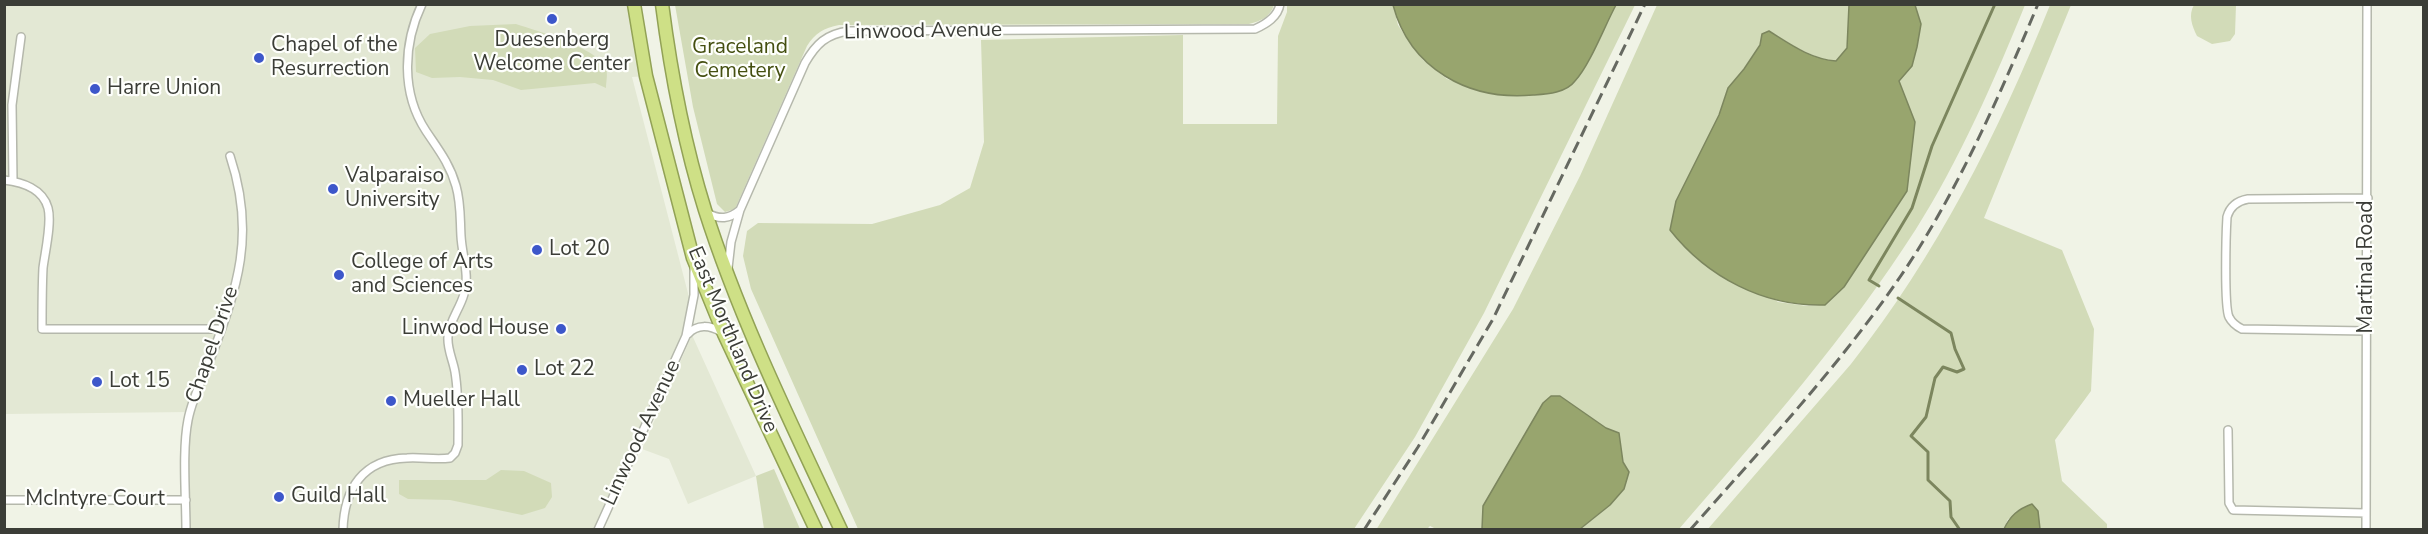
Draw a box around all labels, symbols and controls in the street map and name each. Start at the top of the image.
marker: Duesenberg Welcome Center [545,12,559,26]
street label: Linwood Avenue [844,18,1002,46]
place label: Duesenberg Welcome Center [473,28,631,78]
place label: Chapel of the Resurrection [271,33,398,83]
park label: Graceland Cemetery [692,35,788,85]
marker: Chapel of the Resurrection [252,51,266,65]
place label: Harre Union [107,76,221,102]
marker: Harre Union [88,82,102,96]
place label: Valparaiso University [345,164,444,214]
marker: Valparaiso University [326,182,340,196]
street label: Martinal Road [2354,201,2380,333]
place label: Lot 20 [549,237,610,263]
marker: Lot 20 [530,243,544,257]
street label: East Morthland Drive [681,243,783,437]
place label: College of Arts and Sciences [351,250,493,300]
marker: College of Arts and Sciences [332,268,346,282]
street label: Chapel Drive [181,283,245,407]
place label: Linwood House [402,316,549,342]
marker: Linwood House [554,322,568,336]
street label: Linwood Avenue [597,356,687,510]
place label: Lot 22 [534,357,595,383]
marker: Lot 22 [515,363,529,377]
place label: Lot 15 [109,369,170,395]
marker: Lot 15 [90,375,104,389]
place label: Mueller Hall [403,388,520,414]
marker: Mueller Hall [384,394,398,408]
place label: Guild Hall [291,484,386,510]
street label: McIntyre Court [25,487,165,513]
marker: Guild Hall [272,490,286,504]

